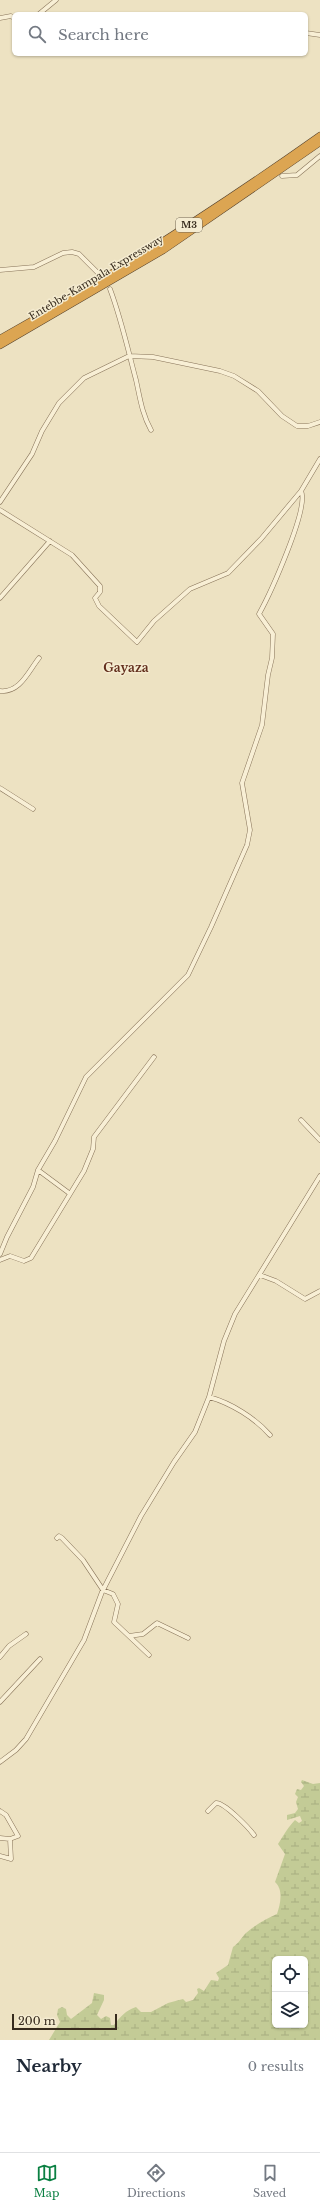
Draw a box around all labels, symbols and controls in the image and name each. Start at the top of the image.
search box [12,12,308,56]
icon: search [26,23,48,45]
text: Search here [58,25,149,44]
road number: M3 [176,218,202,232]
street label: Entebbe-Kampala Expressway [27,232,166,323]
district label: Gayaza [103,660,149,675]
map controls [272,1956,308,2028]
button: locate [272,1956,308,1992]
button: layers [272,1992,308,2028]
scale bar [12,2012,117,2031]
text: 200 m [18,2014,55,2028]
text: Nearby [16,2056,82,2077]
text: 0 results [248,2058,304,2075]
tab: Map [34,2162,59,2200]
tab: Directions [127,2162,185,2200]
tab: Saved [253,2162,286,2200]

